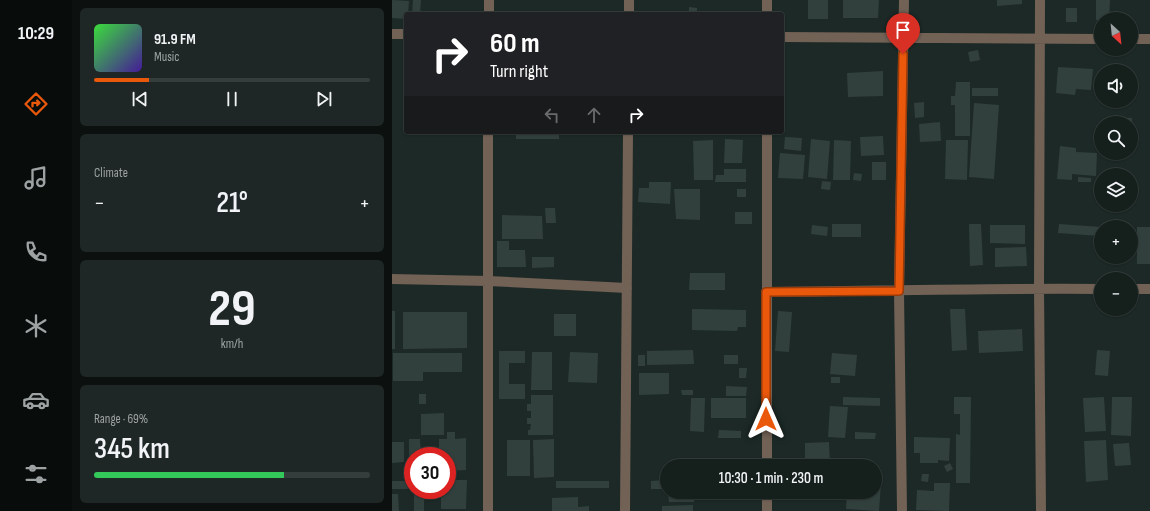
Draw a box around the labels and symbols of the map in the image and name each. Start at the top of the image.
north arrow [1094,12,1138,56]
pin [886,13,920,54]
position arrow [745,398,787,440]
speed limit sign: 30 [404,447,456,499]

